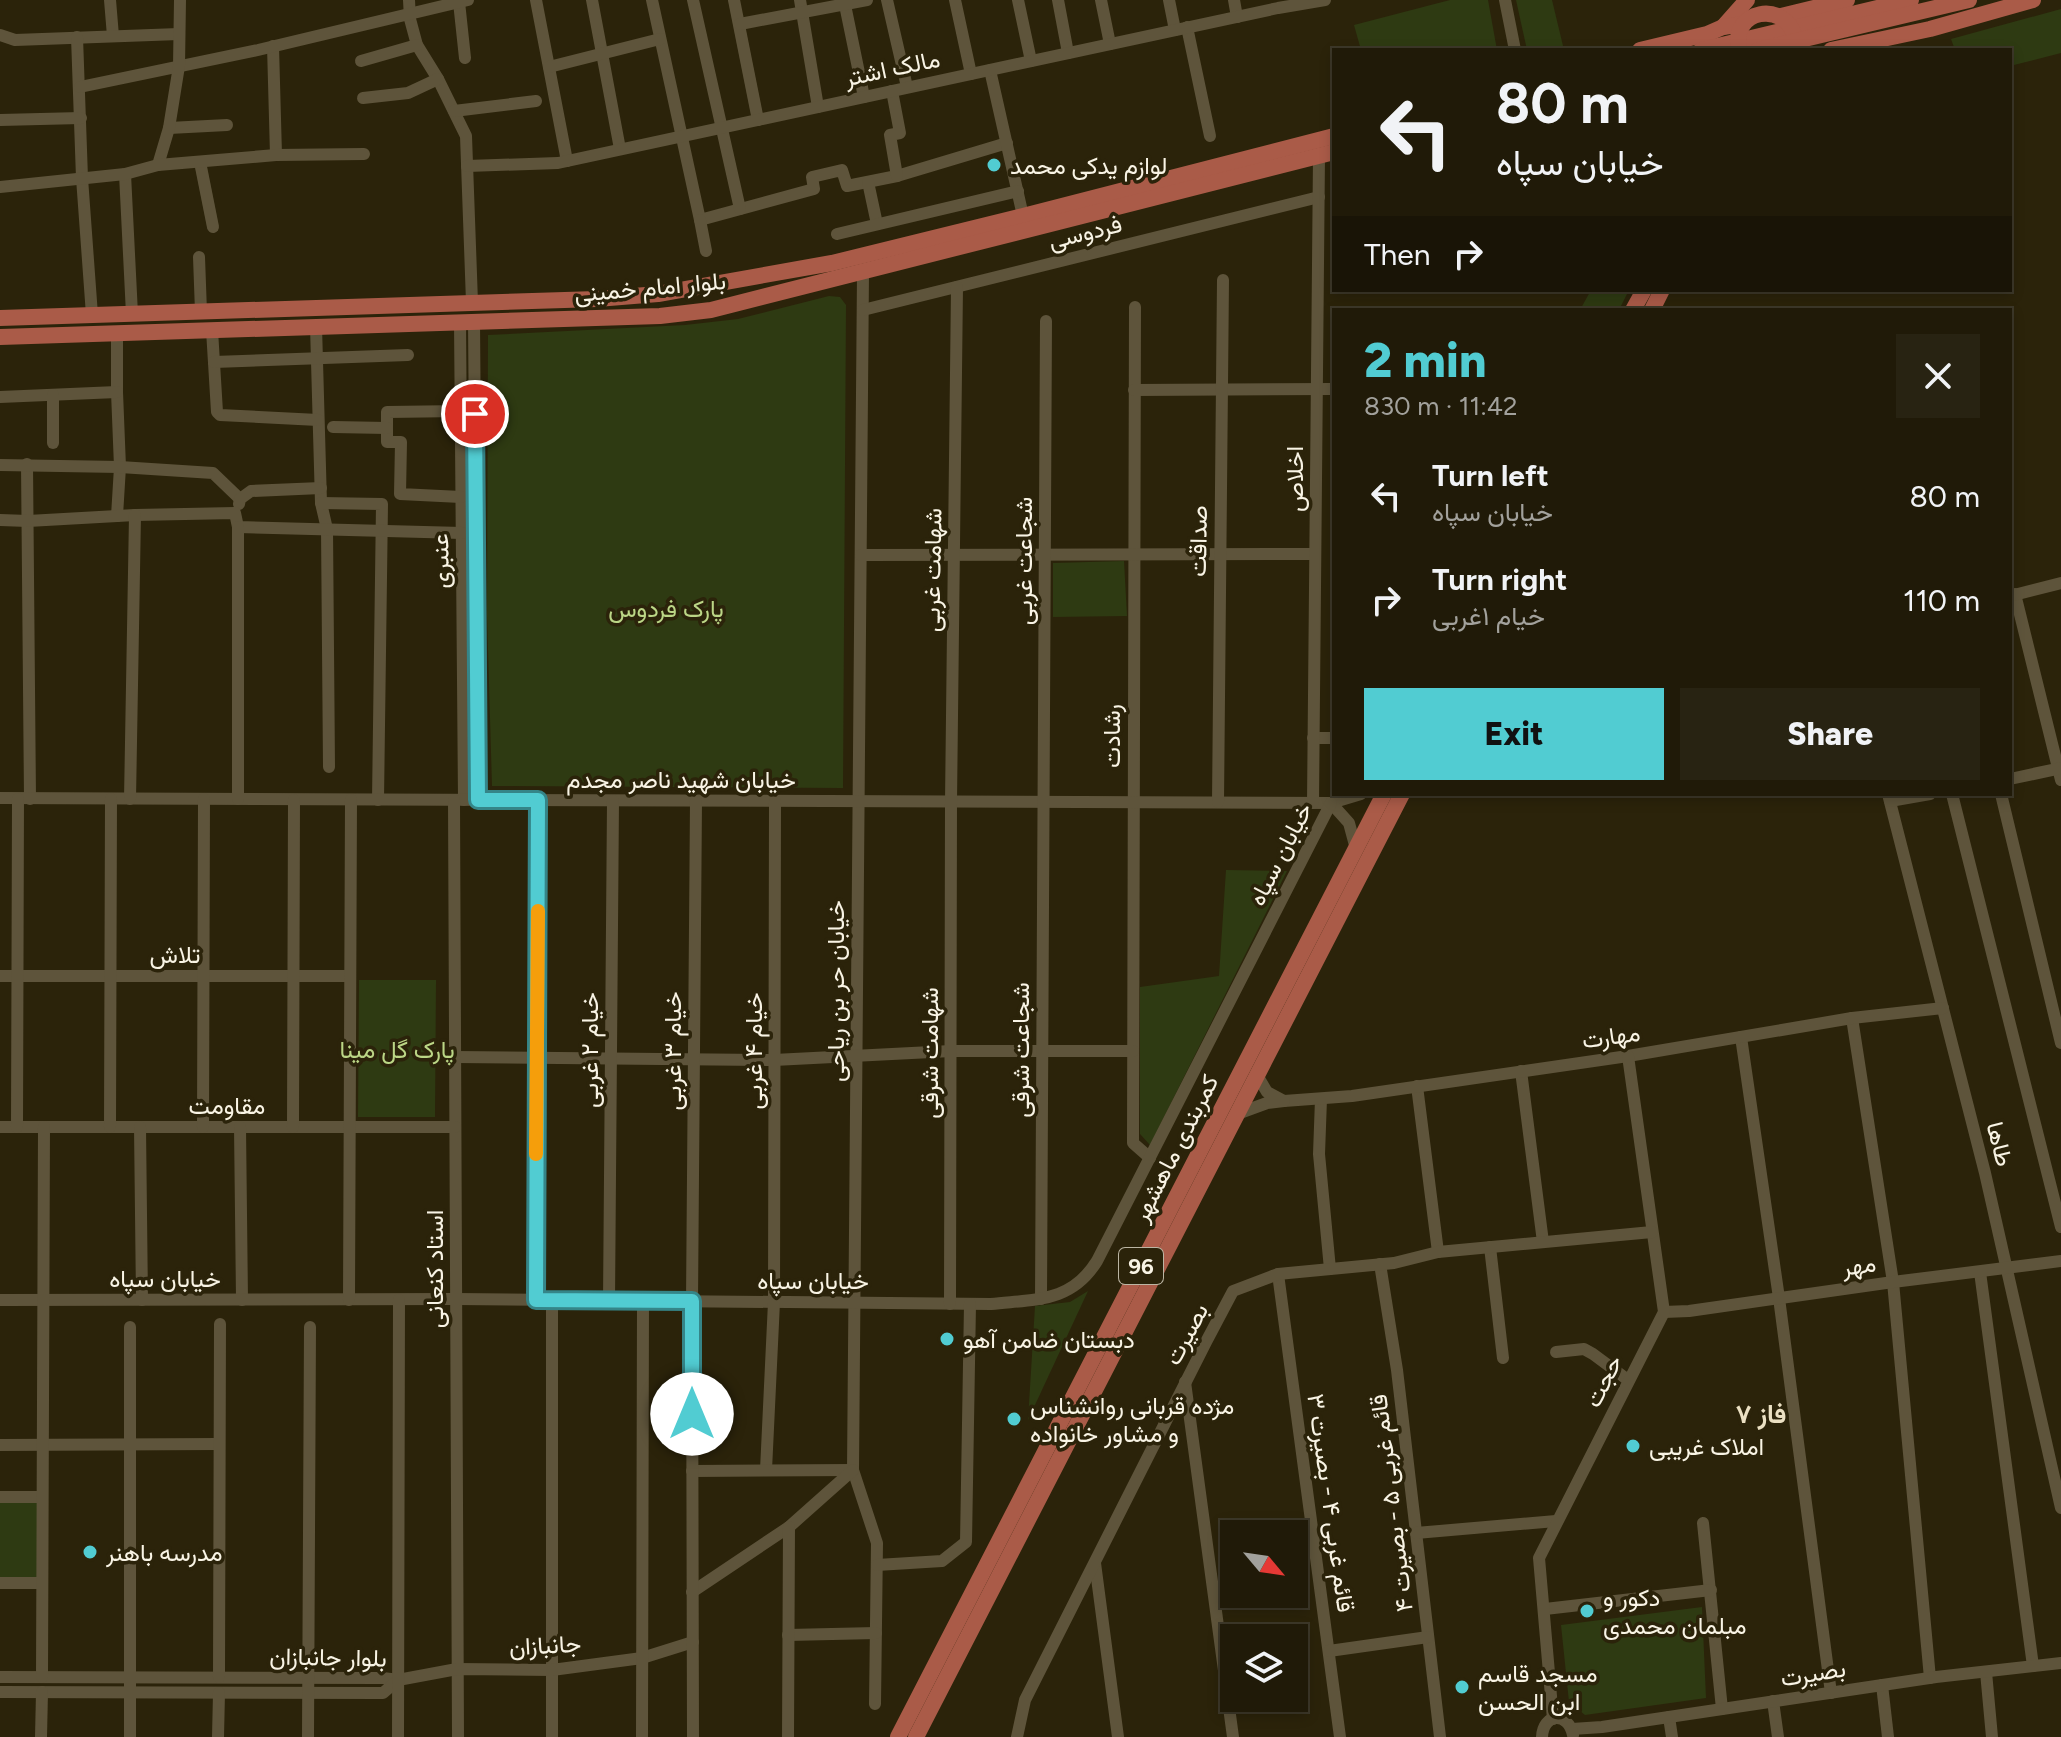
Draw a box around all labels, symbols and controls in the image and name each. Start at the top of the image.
street label: مالک اشتر [841,44,943,93]
text: 80 m [1496,70,1629,137]
icon: left [1364,80,1468,184]
text: خیابان سپاه [1496,141,1664,184]
place label: لوازم یدکی محمد [1010,151,1168,182]
marker: لوازم یدکی محمد [985,156,1003,174]
street label: فردوسی [1045,209,1125,256]
icon: right [1446,232,1490,276]
text: Then [1364,236,1430,273]
street label: بلوار امام خمینی [573,266,727,310]
text: 2 min [1364,331,1487,389]
button: close [1896,334,1980,418]
pin [441,380,509,448]
text: 830 m · 11:42 [1364,390,1518,422]
icon: arrive [453,392,497,436]
street label: اخلاص [1280,446,1309,512]
text: Turn left [1432,457,1549,494]
icon: left [1364,474,1408,518]
text: 80 m [1909,478,1980,515]
text: خیابان سپاه [1432,496,1553,528]
street label: شجاعت غربی [1009,497,1039,625]
street label: صداقت [1183,505,1213,577]
street label: شهامت غربی [916,508,949,632]
street label: عنبری [425,533,456,589]
text: Turn right [1432,561,1567,598]
icon: right [1364,578,1408,622]
text: 110 m [1903,582,1980,619]
park label: پارک فردوس [608,594,724,625]
text: خیام ۱غربی [1432,600,1545,632]
button: Exit [1364,688,1664,780]
button: Share [1680,688,1980,780]
street label: رشادت [1097,704,1127,768]
street label: خیابان شهید ناصر مجدم [566,765,796,796]
street label: خیابان سپاه [1242,798,1320,911]
street label: خیابان حر بن ریاحی [821,900,851,1082]
street label: تلاش [150,940,200,969]
street label: شجاعت شرقی [1006,982,1036,1118]
street label: شهامت شرقی [915,987,945,1119]
street label: خیام ۳ غربی [658,991,689,1111]
street label: خیام ۲ غربی [575,992,606,1108]
street label: خیام ۴ غربی [739,992,770,1110]
street label: مهارت [1580,1018,1642,1055]
park label: پارک گل مینا [339,1035,455,1066]
street label: کمربندی ماهشهر [1125,1070,1225,1228]
street label: مقاومت [189,1091,265,1121]
street label: طاها [1981,1119,2019,1169]
street label: استاد کنعانی [420,1210,449,1328]
road number: 96 [1119,1248,1163,1284]
street label: مهر [1839,1248,1878,1283]
street label: خیابان سپاه [109,1264,221,1295]
street label: خیابان سپاه [757,1266,869,1297]
street label: بصیرت [1158,1298,1215,1370]
place label: دبستان ضامن آهو [963,1325,1135,1355]
marker: دبستان ضامن آهو [938,1330,956,1348]
street label: حجت [1578,1350,1628,1412]
position arrow [650,1372,734,1456]
place label: مژده قربانی روانشناس و مشاور خانواده [1030,1391,1234,1449]
street label: قائم غربی ۴ - بصیرت ۳ [1299,1392,1361,1615]
street label: قائم غربی ۵ - بصیرت ۴ [1363,1392,1421,1613]
district label: فاز ۷ [1736,1398,1786,1430]
marker: مژده قربانی روانشناس و مشاور خانواده [1005,1410,1023,1428]
place label: املاک غریبی [1649,1432,1764,1462]
marker: املاک غریبی [1624,1437,1642,1455]
north arrow [1220,1520,1308,1608]
map controls [1220,1520,1308,1712]
place label: مدرسه باهنر [105,1538,223,1568]
marker: مدرسه باهنر [81,1543,99,1561]
place label: دکور و مبلمان محمدی [1603,1583,1747,1640]
marker: دکور و مبلمان محمدی [1578,1602,1596,1620]
button: layers [1220,1624,1308,1712]
street label: جانبازان [508,1629,582,1662]
street label: بلوار جانبازان [269,1641,387,1674]
street label: بصیرت [1778,1654,1848,1693]
place label: مسجد قاسم ابن الحسن [1478,1659,1598,1716]
marker: مسجد قاسم ابن الحسن [1453,1678,1471,1696]

